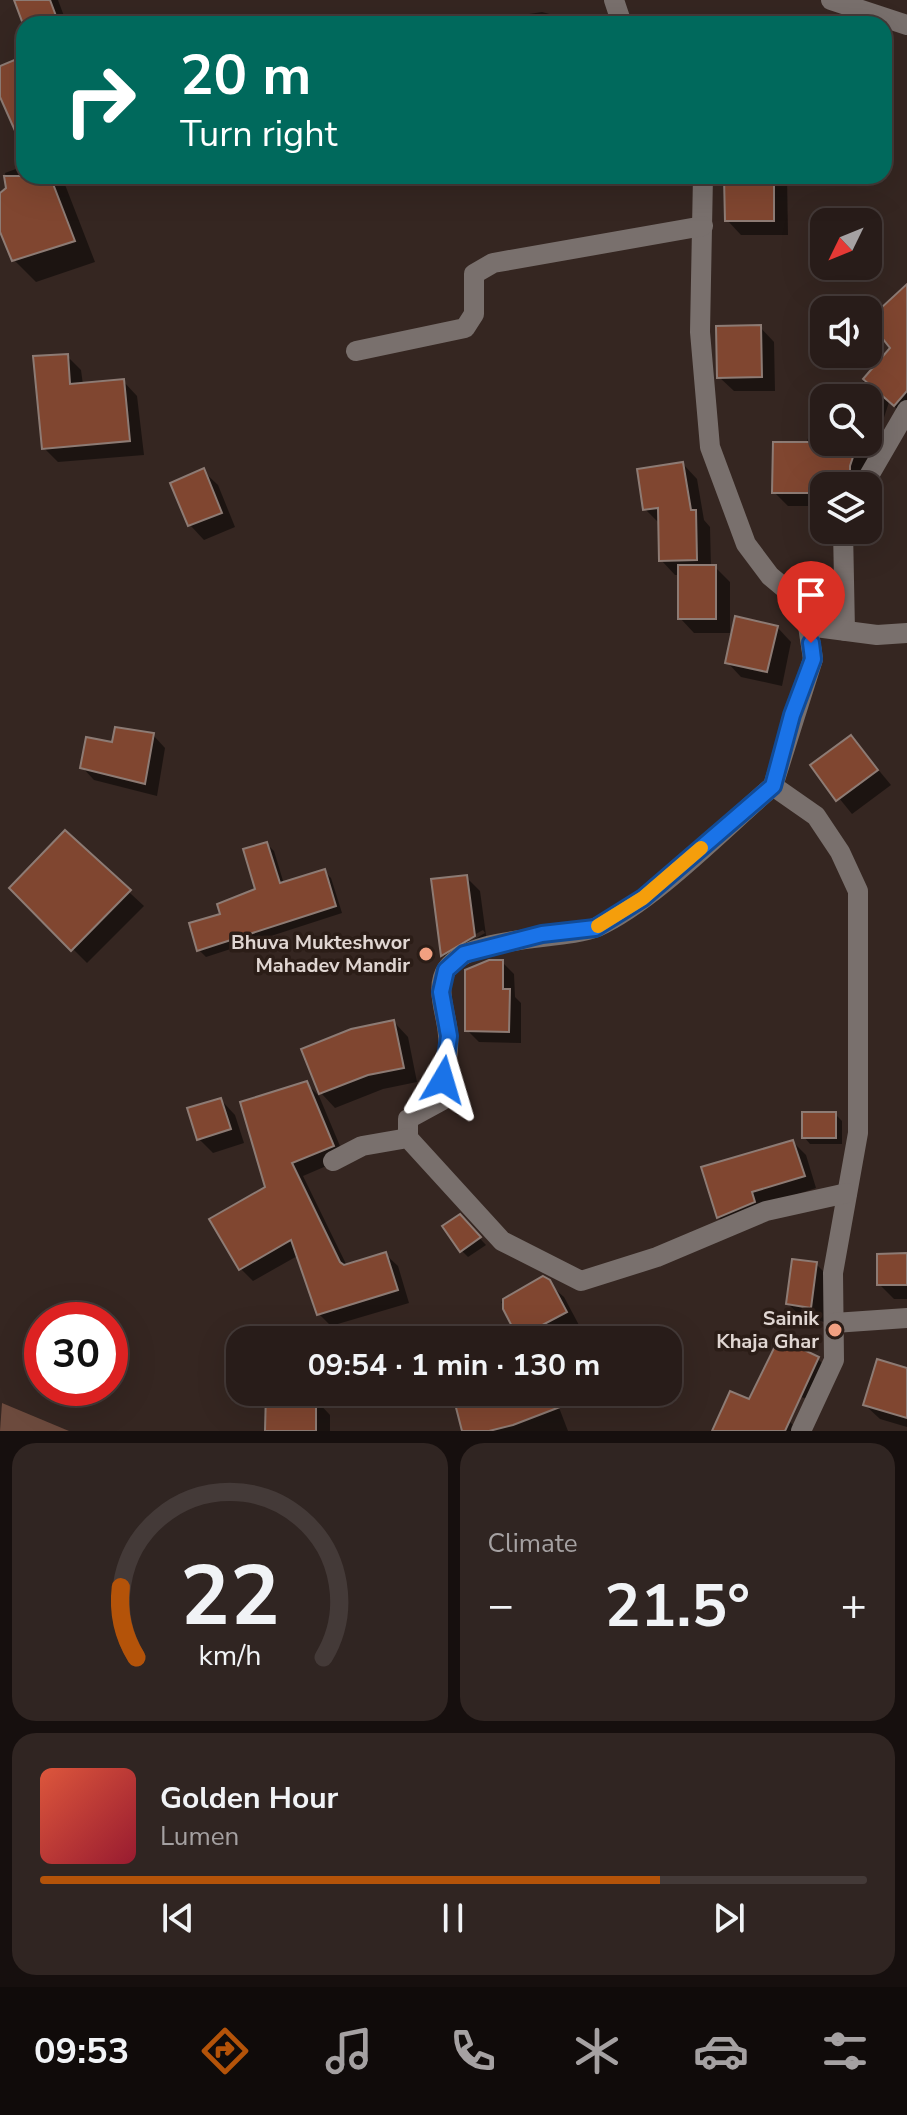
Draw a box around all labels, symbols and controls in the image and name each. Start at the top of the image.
text: 20 m [180,37,311,114]
icon: right [48,48,152,152]
text: Turn right [180,110,337,159]
north arrow [810,208,882,280]
map controls [810,208,882,544]
button: sound [810,296,882,368]
button: search [810,384,882,456]
button: layers [810,472,882,544]
pin [777,561,845,643]
icon: arrive [789,573,833,617]
place label: Bhuva Mukteshwor Mahadev Mandir [231,929,410,979]
marker: Bhuva Mukteshwor Mahadev Mandir [417,945,435,963]
position arrow [401,1038,485,1122]
speed limit sign: 30 [24,1302,128,1406]
place label: Sainik Khaja Ghar [716,1305,820,1355]
marker: Sainik Khaja Ghar [826,1321,844,1339]
text: 09:54 · 1 min · 130 m [308,1345,600,1386]
text: Climate [488,1526,578,1561]
text: 22 [180,1540,280,1653]
text: 21.5° [604,1565,750,1647]
text: − [488,1576,514,1636]
text: + [841,1576,867,1636]
text: km/h [198,1636,261,1675]
text: Golden Hour [160,1778,338,1819]
text: Lumen [160,1819,239,1854]
icon: previous [156,1896,200,1940]
icon: pause [431,1896,475,1940]
icon: next [707,1896,751,1940]
icon: directions [197,2023,253,2079]
icon: music [321,2023,377,2079]
icon: phone [445,2023,501,2079]
icon: climate [569,2023,625,2079]
icon: car [693,2023,749,2079]
icon: filters [817,2023,873,2079]
text: 09:53 [34,2027,129,2076]

